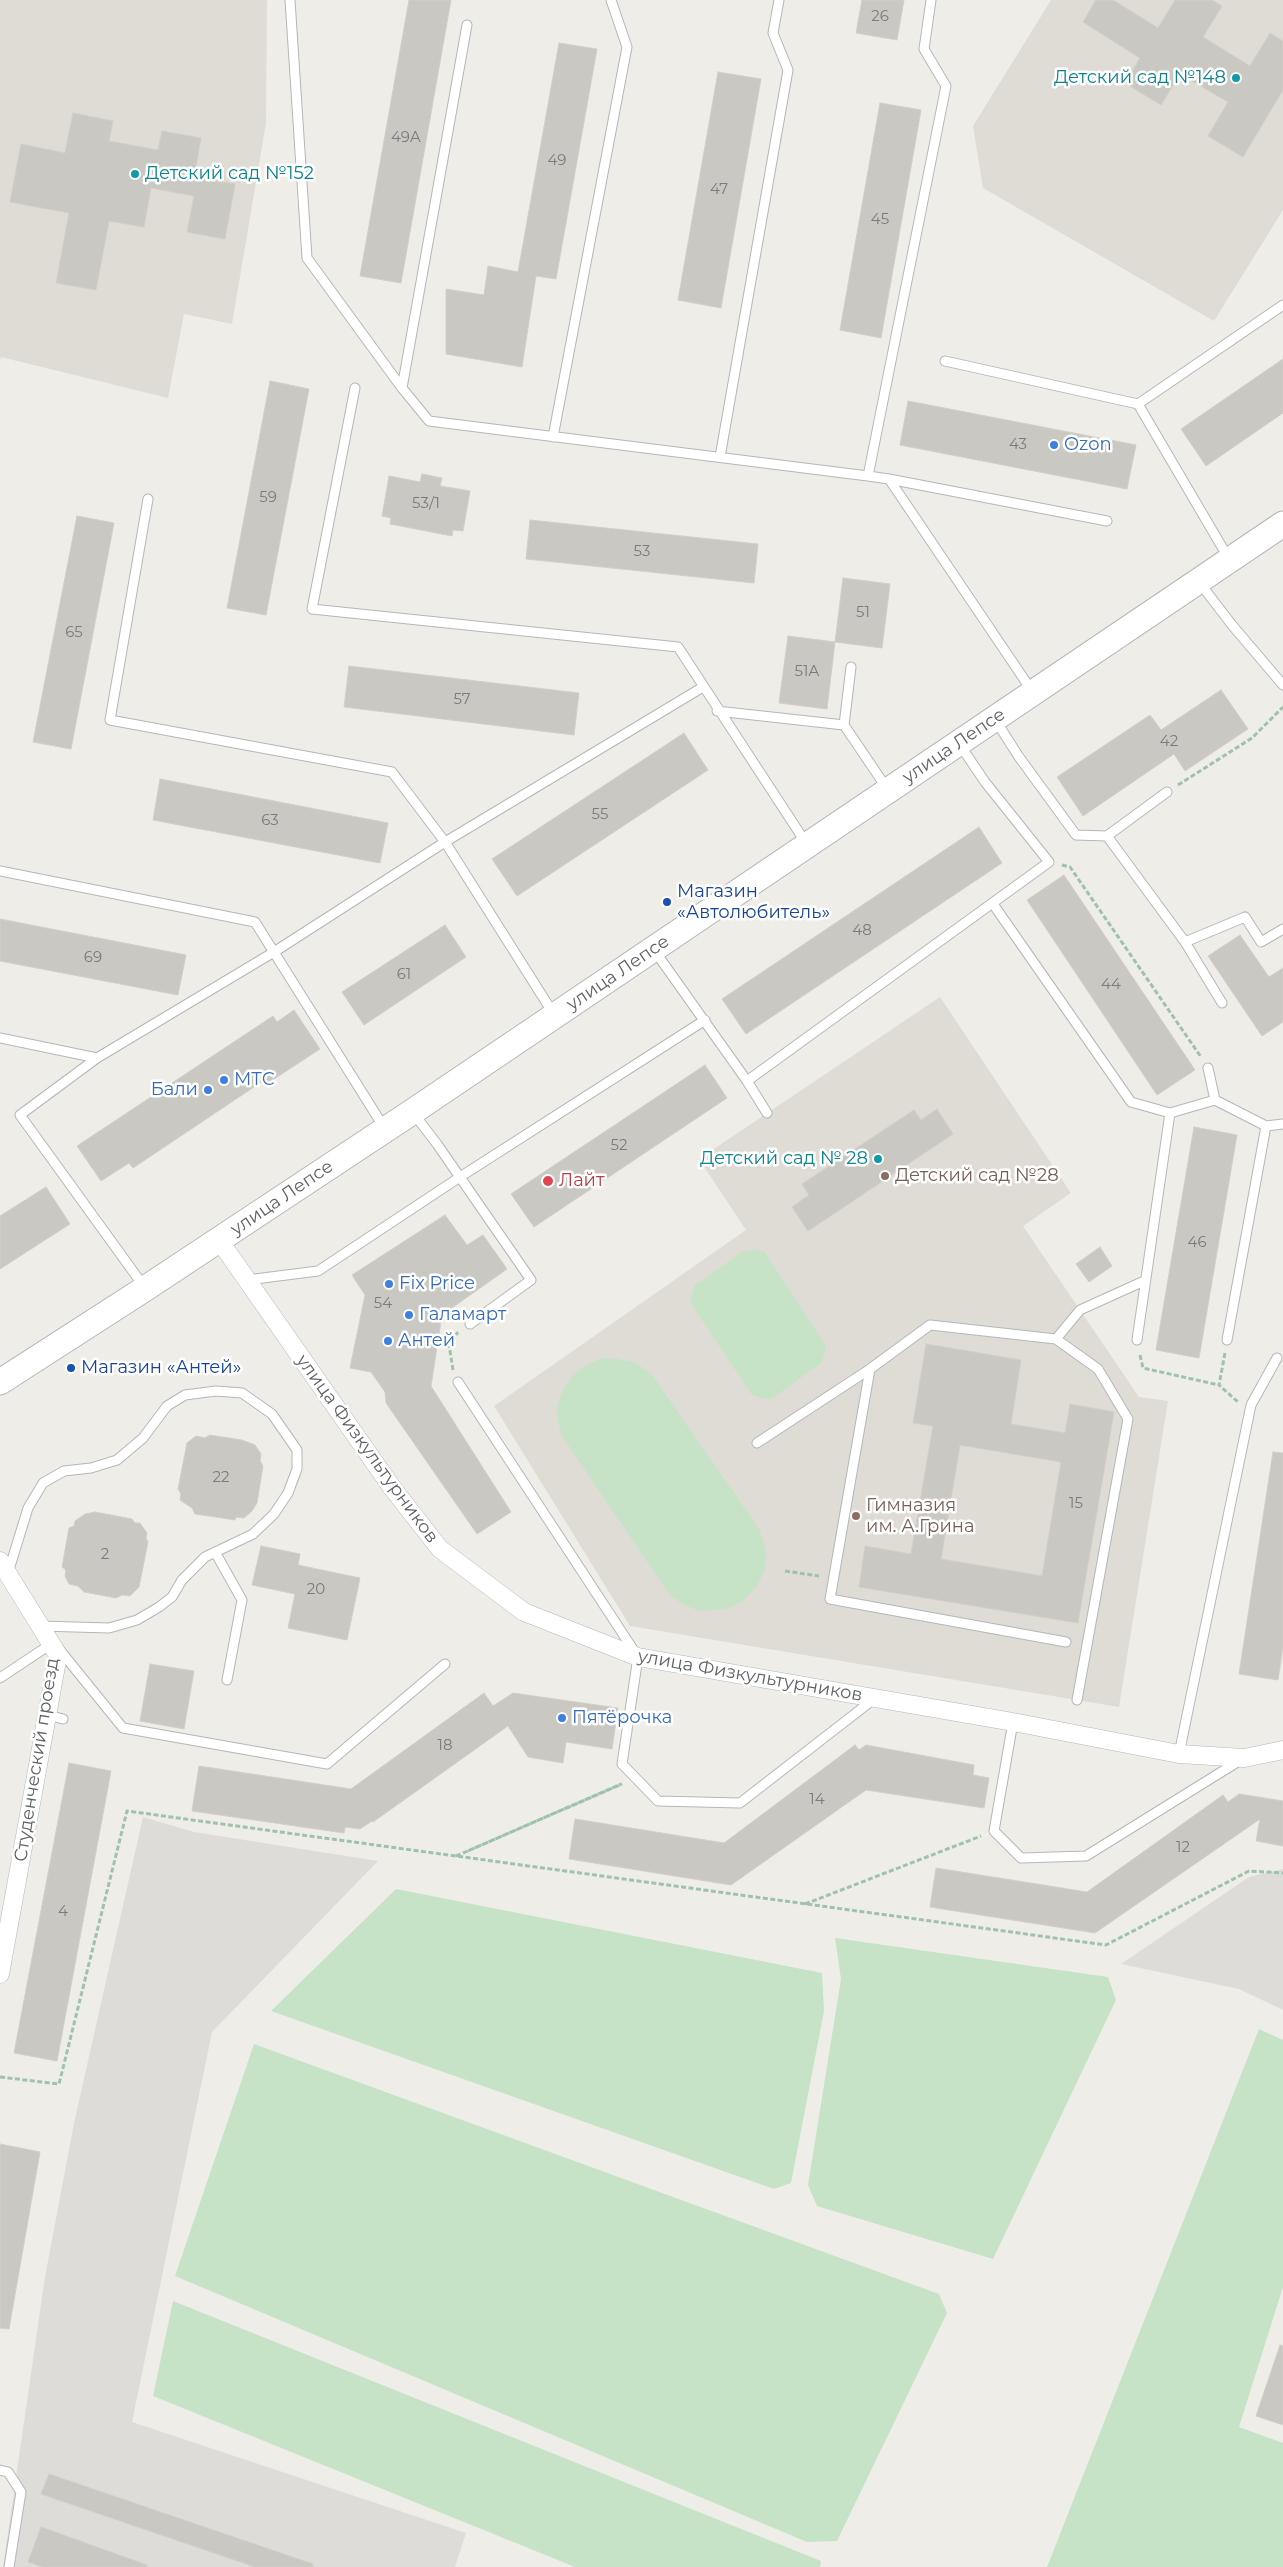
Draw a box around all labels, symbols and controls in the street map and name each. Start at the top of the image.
house number: 26 [871,8,889,26]
place label: Детский сад №148 [1054,67,1226,89]
marker: Детский сад №148 [1230,72,1242,84]
house number: 49А [391,129,421,147]
house number: 49 [548,152,566,170]
place label: Детский сад №152 [145,163,314,185]
marker: Детский сад №152 [129,168,141,180]
house number: 47 [710,181,728,199]
house number: 45 [871,211,889,229]
place label: Ozon [1064,434,1112,456]
house number: 43 [1009,436,1027,454]
marker: Ozon [1048,439,1060,451]
house number: 59 [259,489,277,507]
house number: 53/1 [412,495,440,513]
house number: 53 [634,543,650,561]
house number: 51 [856,604,870,622]
house number: 65 [65,624,83,642]
house number: 51А [794,663,820,681]
house number: 57 [453,691,471,709]
street label: улица Лепсе [898,704,1010,788]
house number: 42 [1160,733,1178,751]
house number: 55 [592,806,608,824]
house number: 63 [261,812,279,830]
place label: Магазин «Автолюбитель» [677,881,830,924]
marker: Магазин «Автолюбитель» [661,896,673,908]
house number: 48 [852,922,872,940]
street label: улица Лепсе [562,931,674,1015]
house number: 69 [84,949,102,967]
house number: 61 [397,966,411,984]
house number: 44 [1101,976,1121,994]
place label: МТС [234,1069,275,1091]
marker: МТС [218,1074,230,1086]
place label: Бали [151,1079,198,1101]
marker: Бали [202,1084,214,1096]
house number: 52 [611,1137,627,1155]
place label: Детский сад № 28 [700,1148,868,1170]
marker: Детский сад № 28 [872,1153,884,1165]
street label: улица Лепсе [226,1156,338,1240]
place label: Детский сад №28 [895,1165,1059,1187]
place label: Лайт [559,1170,605,1192]
marker: Детский сад №28 [879,1170,891,1182]
marker: Лайт [541,1174,555,1188]
house number: 46 [1187,1234,1207,1252]
place label: Fix Price [399,1273,475,1295]
marker: Fix Price [383,1278,395,1290]
house number: 54 [374,1295,392,1313]
place label: Галамарт [419,1304,506,1326]
marker: Галамарт [403,1309,415,1321]
place label: Антей [398,1330,455,1352]
marker: Антей [382,1335,394,1347]
street label: улица Физкультурников [291,1351,443,1547]
place label: Магазин «Антей» [81,1357,241,1379]
marker: Магазин «Антей» [65,1362,77,1374]
house number: 22 [212,1469,230,1487]
place label: Гимназия им. А.Грина [866,1495,974,1538]
house number: 15 [1069,1495,1083,1513]
marker: Гимназия им. А.Грина [850,1510,862,1522]
house number: 2 [101,1546,109,1564]
house number: 20 [307,1581,325,1599]
street label: улица Физкультурников [636,1646,864,1706]
street label: Студенческий проезд [10,1657,64,1863]
place label: Пятёрочка [572,1707,672,1729]
marker: Пятёрочка [556,1712,568,1724]
house number: 18 [438,1737,452,1755]
house number: 14 [809,1791,825,1809]
house number: 12 [1176,1839,1190,1857]
house number: 4 [58,1903,68,1921]

